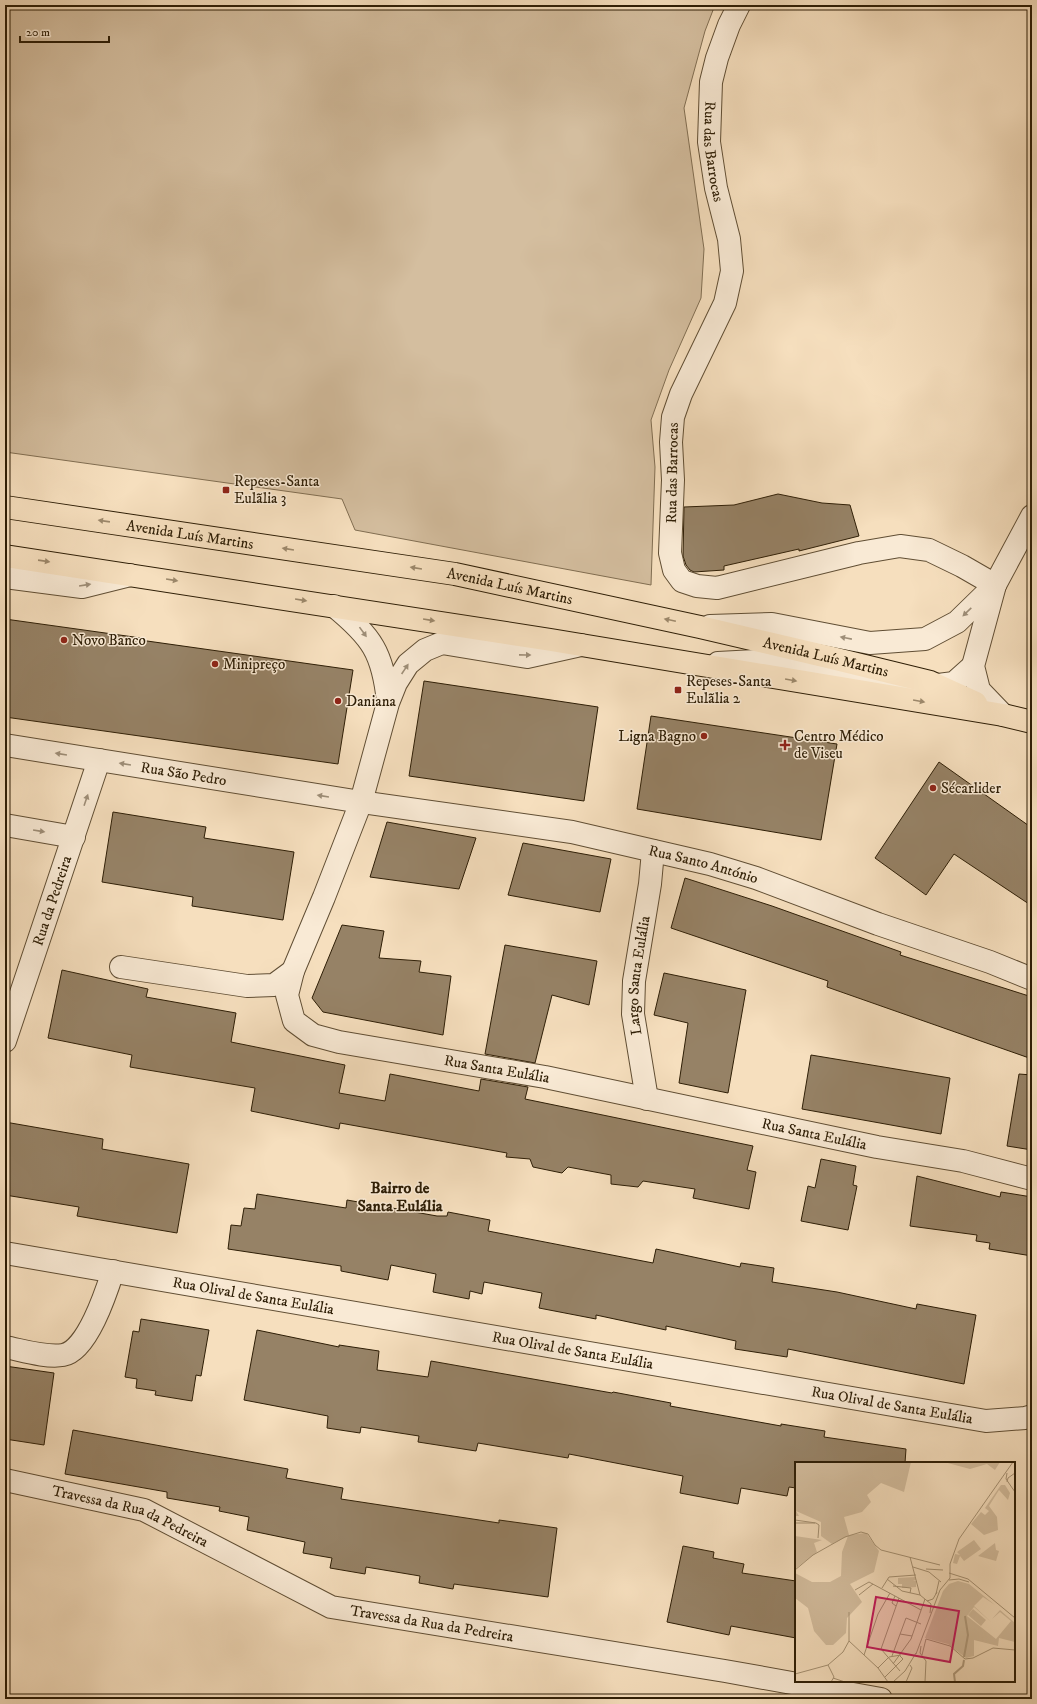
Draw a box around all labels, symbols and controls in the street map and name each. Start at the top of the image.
scale bar [20,18,109,44]
text: 20 m [26,25,50,40]
street label: Rua das Barrocas [699,101,728,204]
street label: Rua das Barrocas [662,422,683,524]
place label: Repeses-Santa Eulãlia 3 [234,472,320,508]
marker: Repeses-Santa Eulãlia 3 [221,485,231,495]
street label: Avenida Luís Martins [125,516,255,554]
one-way arrow [98,518,110,524]
one-way arrow [282,546,294,552]
one-way arrow [38,558,50,564]
street label: Avenida Luís Martins [446,564,574,609]
one-way arrow [410,565,422,571]
one-way arrow [166,577,178,583]
one-way arrow [79,582,91,588]
one-way arrow [295,597,307,603]
one-way arrow [962,607,972,617]
one-way arrow [423,617,435,623]
one-way arrow [664,617,676,623]
one-way arrow [359,626,367,637]
place label: Novo Banco [72,631,146,650]
street label: Avenida Luís Martins [761,633,890,681]
marker: Novo Banco [59,635,69,645]
one-way arrow [840,635,852,641]
one-way arrow [519,652,532,658]
place label: Minipreço [223,655,285,674]
marker: Minipreço [210,659,220,669]
one-way arrow [402,663,409,675]
place label: Repeses-Santa Eulãlia 2 [686,672,772,708]
one-way arrow [785,677,797,683]
marker: Repeses-Santa Eulãlia 2 [673,685,683,695]
place label: Daniana [346,692,396,711]
marker: Daniana [333,696,343,706]
one-way arrow [913,698,925,704]
place label: Ligna Bagno [618,727,696,746]
place label: Centro Médico de Viseu [794,727,884,763]
marker: Ligna Bagno [699,731,709,741]
marker: Centro Médico de Viseu [779,739,791,751]
one-way arrow [55,751,67,757]
street label: Rua São Pedro [139,758,228,790]
one-way arrow [119,761,132,767]
place label: Sécarlider [941,779,1001,798]
marker: Sécarlider [928,783,938,793]
one-way arrow [83,793,89,805]
one-way arrow [317,793,329,799]
one-way arrow [33,828,45,834]
street label: Rua Santo António [647,841,760,888]
street label: Rua da Pedreira [29,853,77,948]
street label: Largo Santa Eulália [624,914,655,1037]
street label: Rua Santa Eulália [443,1051,552,1088]
street label: Rua Santa Eulália [760,1114,869,1155]
district label: Bairro de Santa Eulália [357,1178,444,1216]
street label: Rua Olival de Santa Eulália [171,1273,336,1319]
street label: Rua Olival de Santa Eulália [491,1328,655,1374]
street label: Rua Olival de Santa Eulália [810,1382,975,1429]
inset map [795,1462,1015,1682]
street label: Travessa da Rua da Pedreira [50,1481,212,1552]
street label: Travessa da Rua da Pedreira [349,1601,515,1647]

